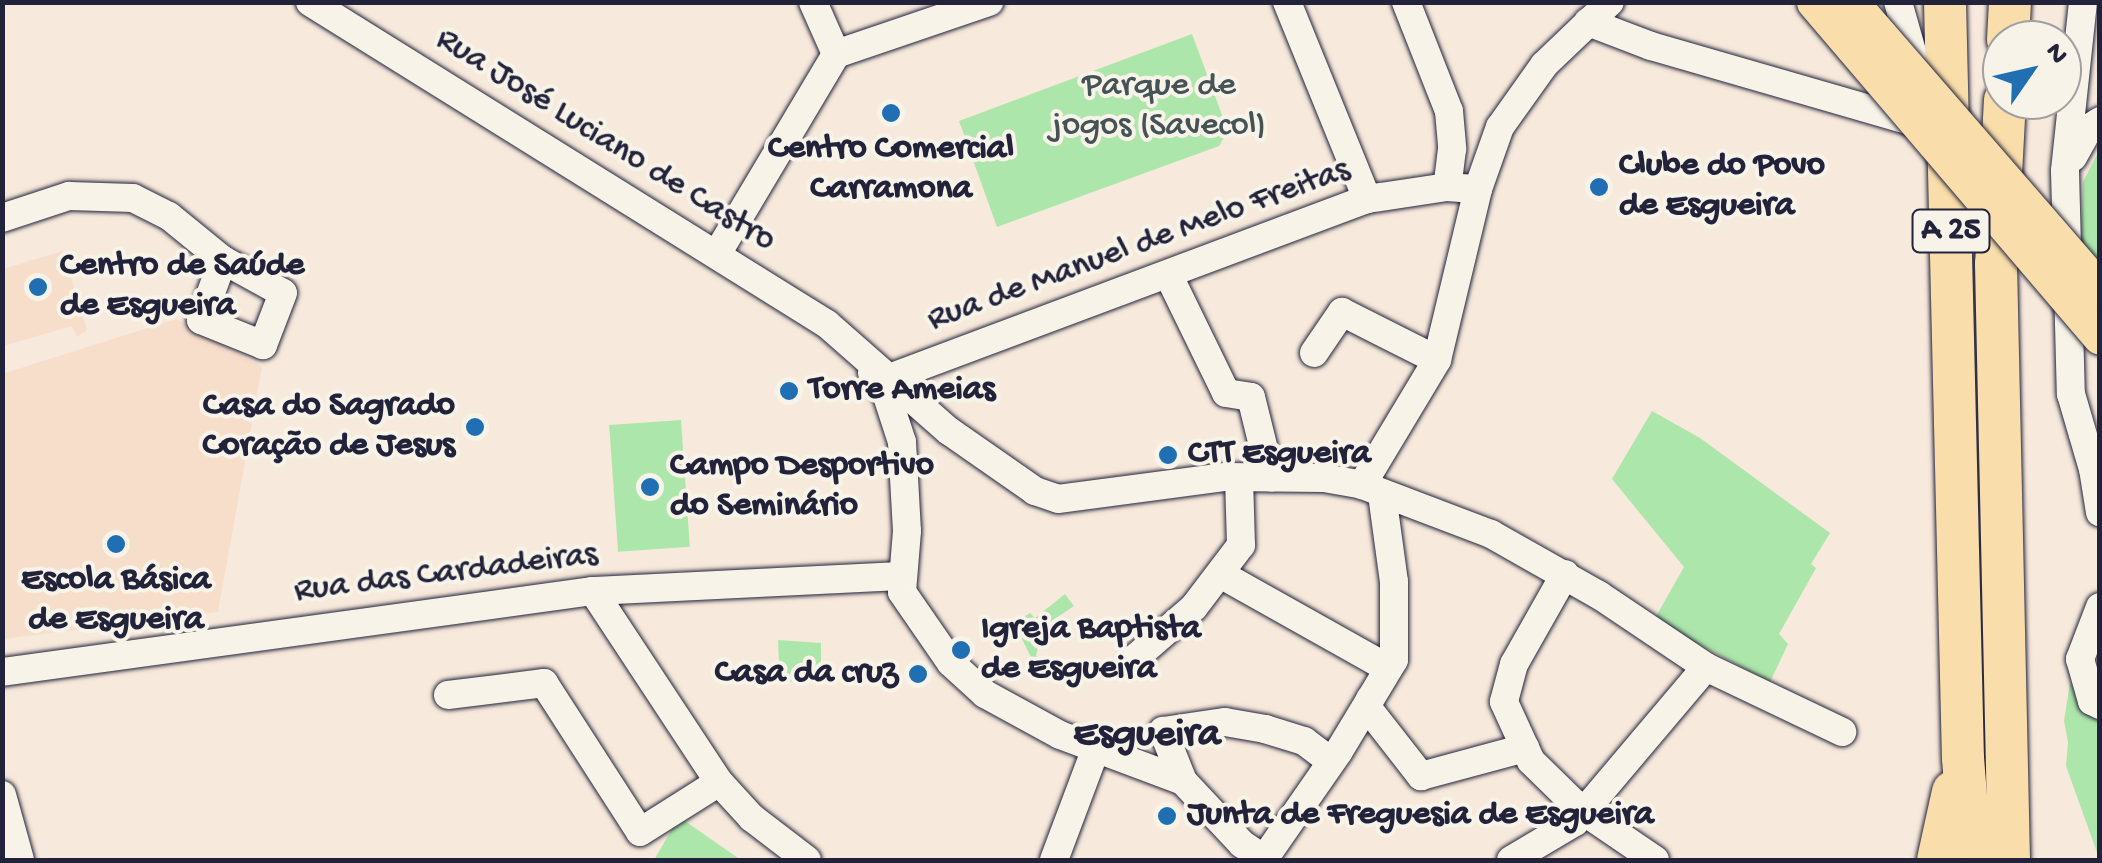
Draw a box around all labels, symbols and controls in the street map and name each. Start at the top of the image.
street label: Rua José Luciano de Castro [427,19,783,263]
north arrow [1982,20,2082,120]
text: N [2037,37,2074,71]
park label: Parque de jogos (Savecol) [1052,66,1266,148]
marker: Centro Comercial Carramona [880,102,902,124]
place label: Centro Comercial Carramona [768,129,1014,211]
place label: Clube do Povo de Esgueira [1619,146,1825,228]
street label: Rua de Manuel de Melo Freitas [922,150,1356,342]
marker: Clube do Povo de Esgueira [1588,176,1610,198]
road number: A 25 [1911,204,1991,258]
place label: Centro de Saúde de Esgueira [60,246,304,328]
marker: Centro de Saúde de Esgueira [25,274,51,300]
place label: Torre Ameias [809,370,995,412]
marker: Torre Ameias [778,380,800,402]
place label: Casa do Sagrado Coração de Jesus [203,386,455,468]
marker: Casa do Sagrado Coração de Jesus [464,416,486,438]
place label: CTT Esgueira [1188,434,1371,476]
marker: CTT Esgueira [1157,444,1179,466]
place label: Campo Desportivo do Seminário [670,446,934,528]
marker: Campo Desportivo do Seminário [639,476,661,498]
marker: Escola Básica de Esgueira [105,533,127,555]
street label: Rua das Cardadeiras [292,535,600,613]
place label: Escola Básica de Esgueira [21,560,211,642]
place label: Igreja Baptista de Esgueira [981,609,1201,691]
marker: Igreja Baptista de Esgueira [950,639,972,661]
place label: Casa da cruz [715,653,898,695]
marker: Casa da cruz [907,663,929,685]
district label: Esgueira [1074,712,1220,760]
place label: Junta de Freguesia de Esgueira [1187,795,1654,837]
marker: Junta de Freguesia de Esgueira [1156,805,1178,827]

